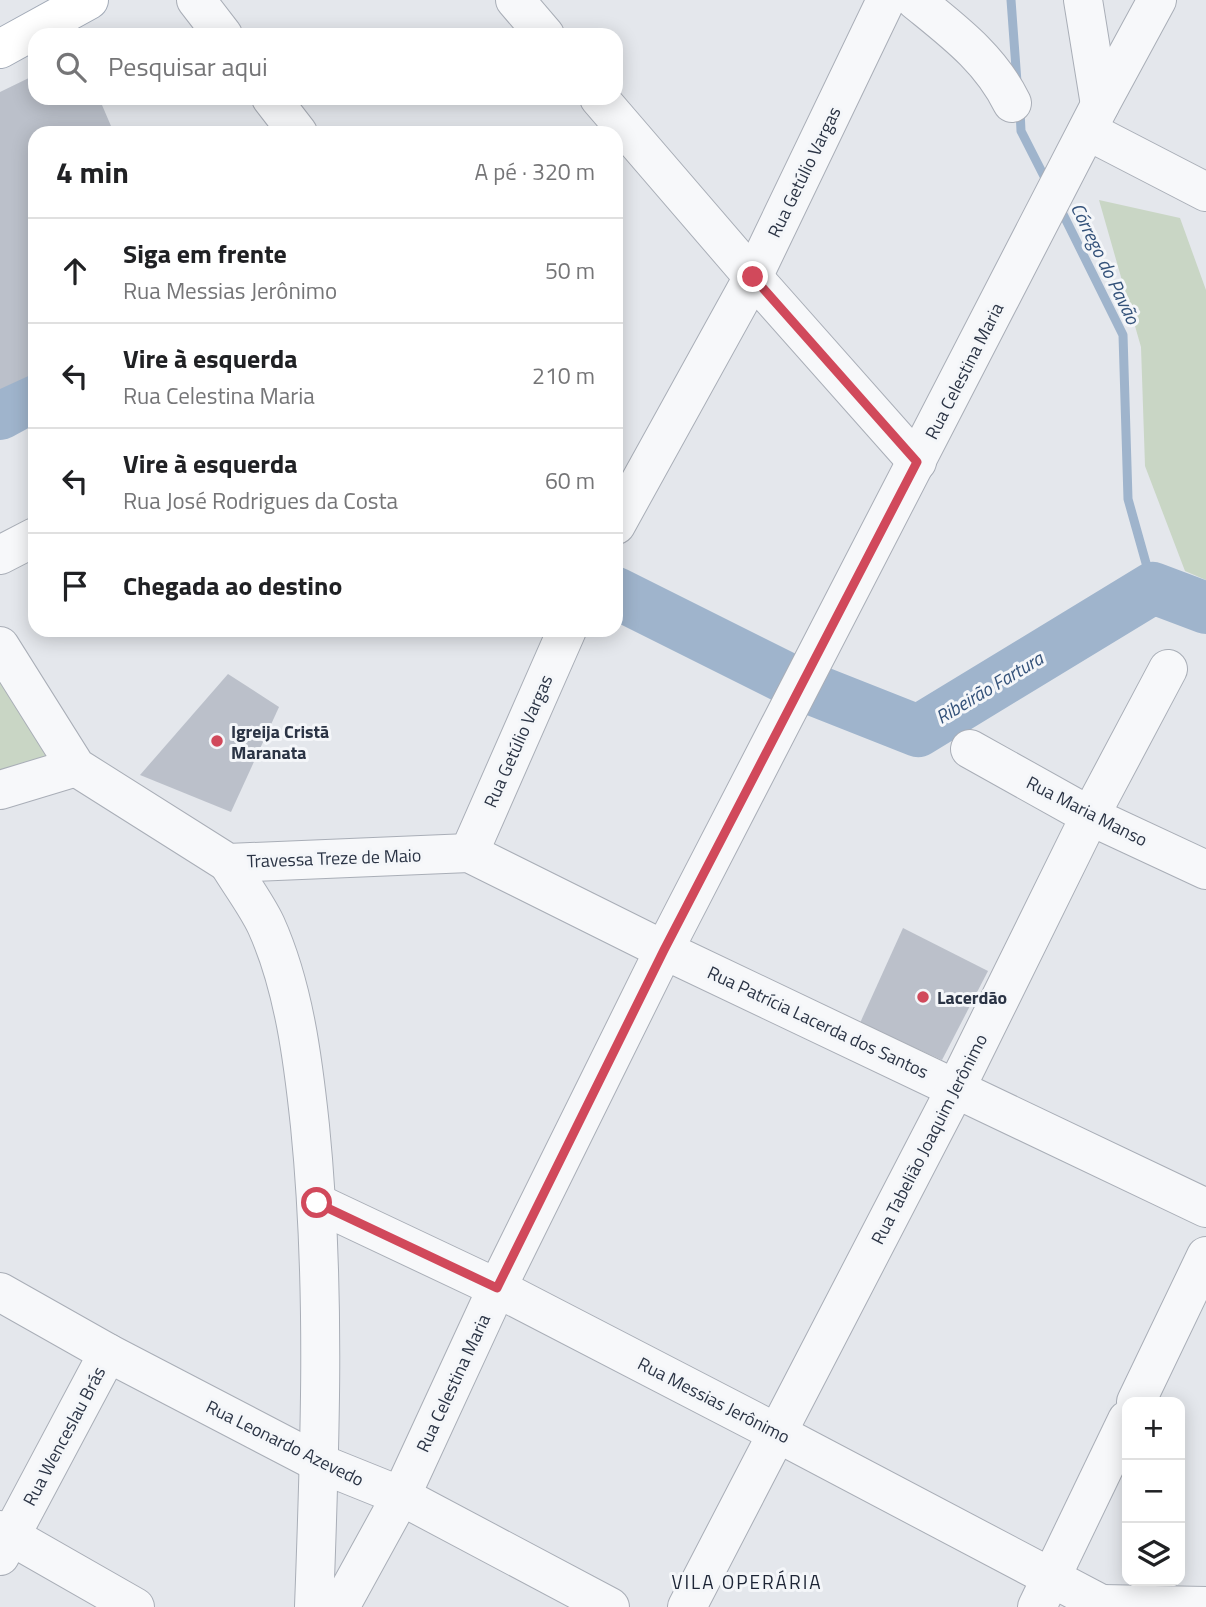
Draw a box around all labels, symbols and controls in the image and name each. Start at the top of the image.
search box [28,28,623,105]
text: Pesquisar aqui [108,47,268,86]
icon: search [52,48,90,86]
street label: Rua Getúlio Vargas [761,102,847,242]
text: 4 min [56,149,129,195]
text: A pé · 320 m [474,154,595,189]
water label: Córrego do Pavão [1064,197,1148,329]
text: Siga em frente [123,234,287,273]
icon: ahead [56,252,94,290]
text: 50 m [545,253,595,288]
route end [737,261,768,292]
text: Rua Messias Jerônimo [123,273,337,308]
street label: Rua Celestina Maria [918,298,1010,444]
text: Vire à esquerda [123,339,298,378]
icon: left [56,357,94,395]
text: 210 m [532,358,595,393]
text: Rua Celestina Maria [123,378,315,413]
text: Vire à esquerda [123,444,298,483]
icon: left [56,462,94,500]
text: 60 m [545,463,595,498]
text: Rua José Rodrigues da Costa [123,483,398,518]
text: Chegada ao destino [123,566,342,605]
icon: arrive [56,567,94,605]
water label: Ribeirão Fartura [930,643,1050,731]
street label: Rua Getúlio Vargas [477,670,559,812]
place label: Igreija Cristã Maranata [231,718,329,766]
marker: Igreija Cristã Maranata [209,733,225,749]
street label: Rua Maria Manso [1022,769,1152,853]
street label: Travessa Treze de Maio [246,841,422,875]
street label: Rua Patrícia Lacerda dos Santos [703,959,933,1085]
place label: Lacerdão [937,984,1007,1011]
marker: Lacerdão [915,989,931,1005]
street label: Rua Tabelião Joaquim Jerônimo [864,1029,994,1249]
route start [301,1187,332,1218]
street label: Rua Celestina Maria [409,1309,497,1457]
street label: Rua Messias Jerônimo [633,1350,795,1450]
street label: Rua Wenceslau Brás [16,1361,112,1511]
street label: Rua Leonardo Azevedo [201,1393,369,1493]
map controls [1122,1397,1185,1586]
button: + [1122,1397,1185,1460]
button: − [1122,1460,1185,1523]
button: layers [1122,1523,1185,1586]
district label: VILA OPERÁRIA [671,1567,823,1596]

